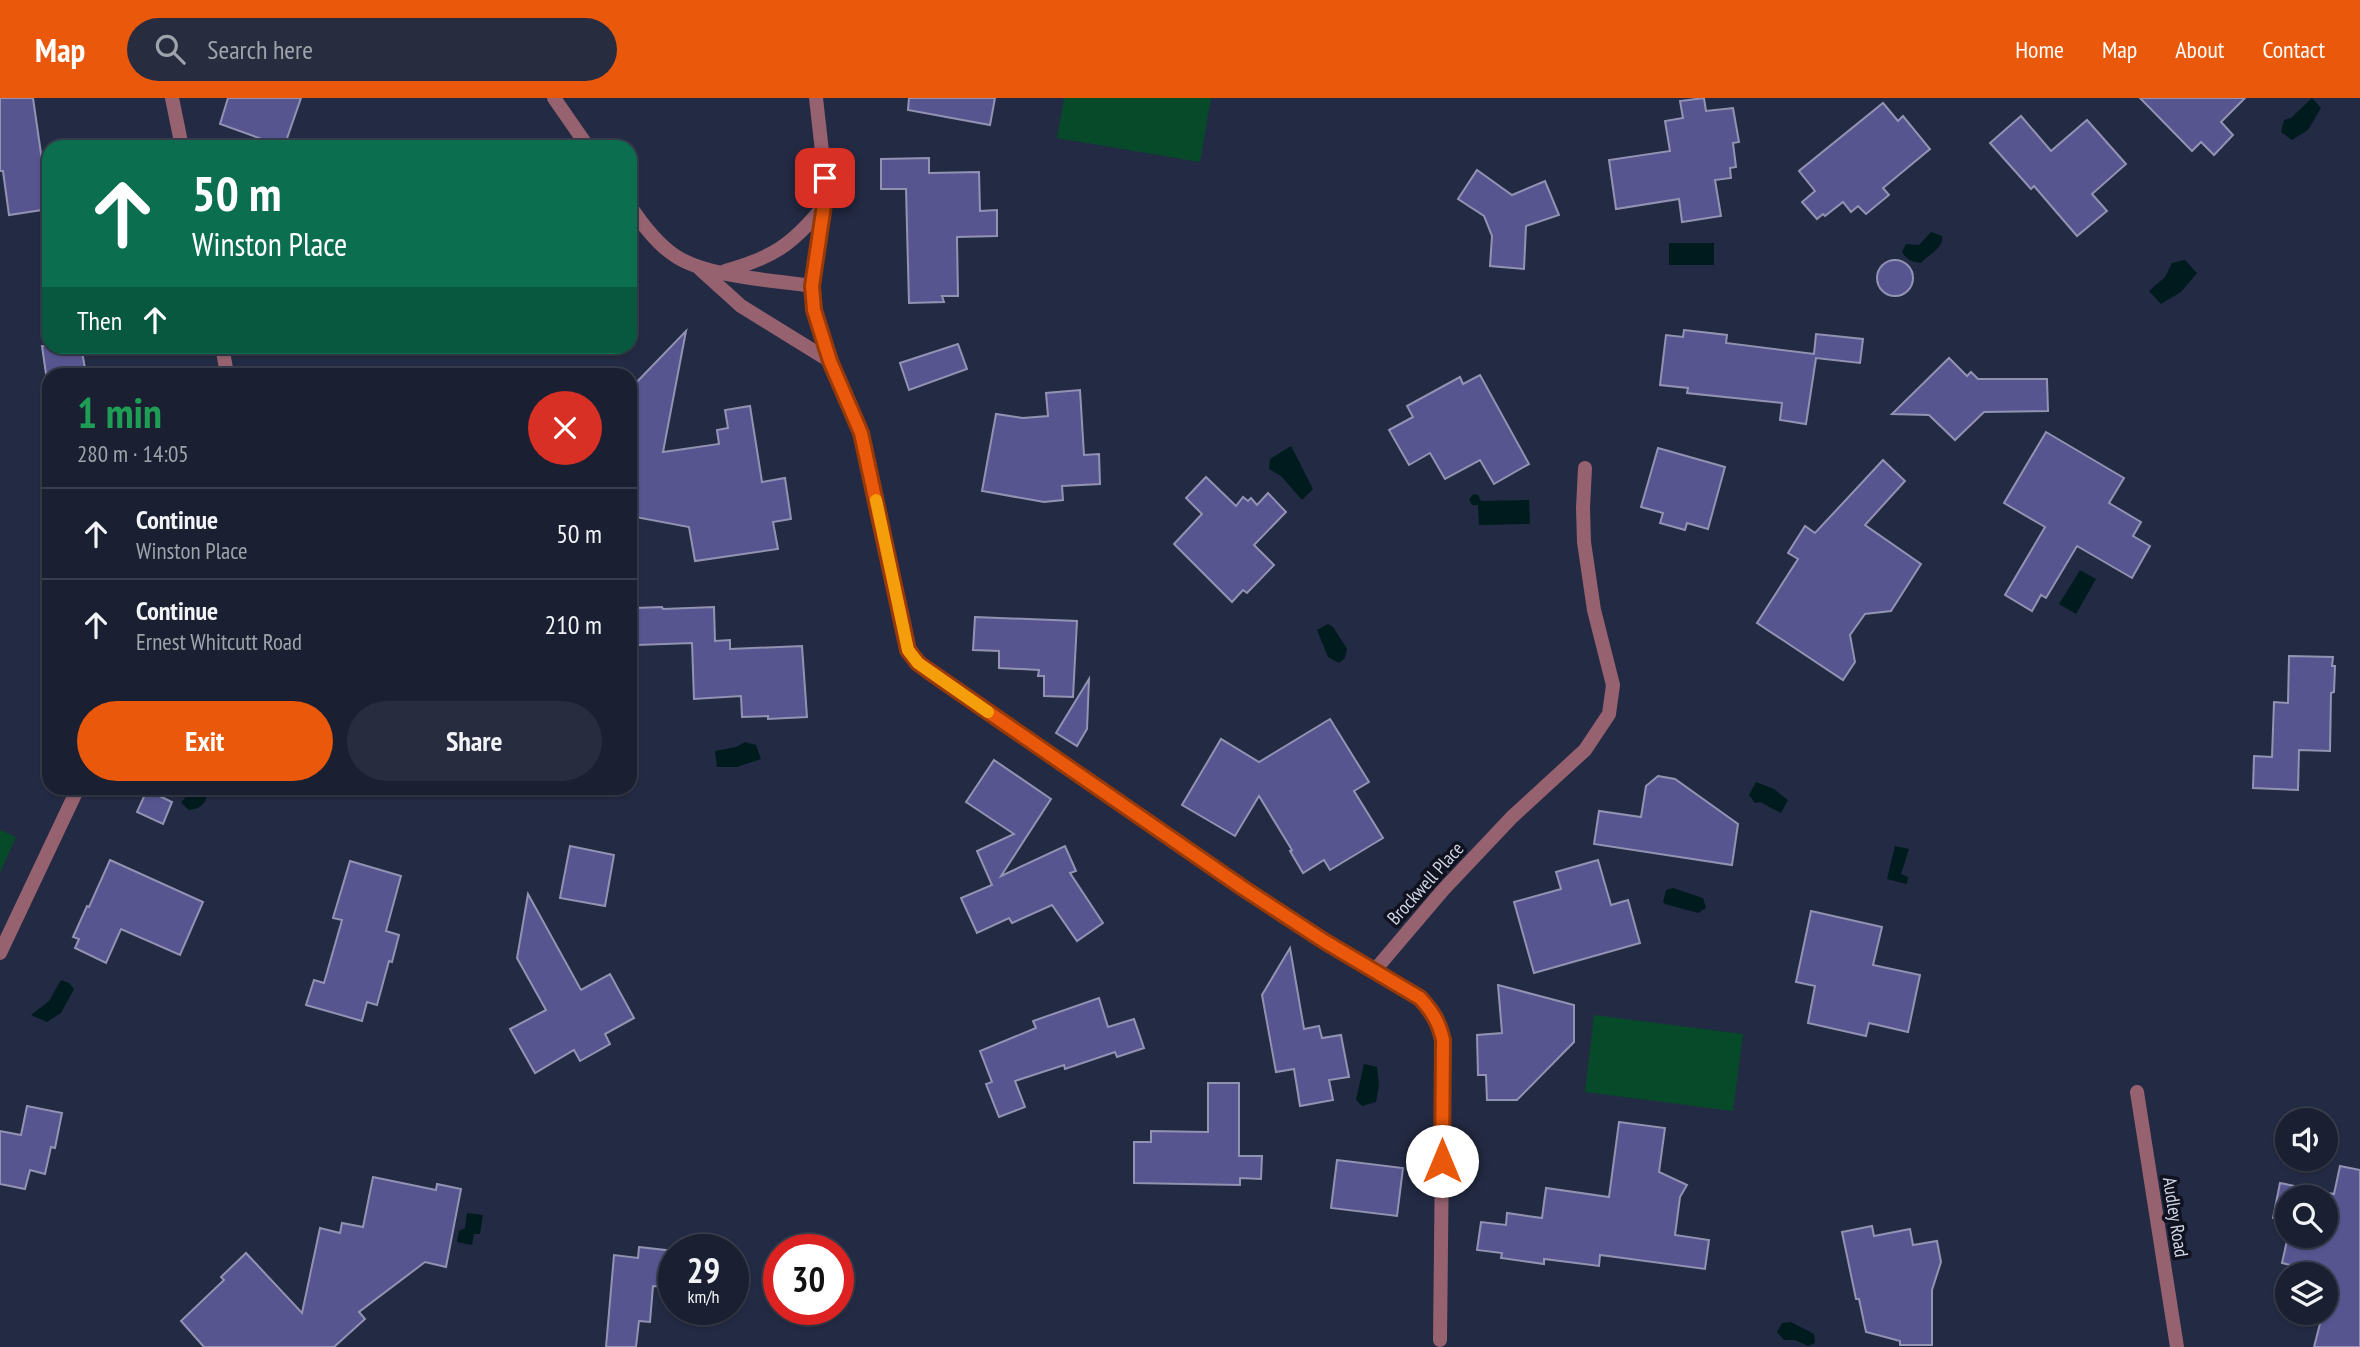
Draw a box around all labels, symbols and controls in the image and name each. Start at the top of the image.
search box [127,18,617,81]
text: Map [35,28,85,71]
icon: search [151,30,189,68]
text: Search here [207,33,313,66]
text: Home [2015,34,2064,65]
text: Map [2102,34,2137,65]
text: About [2175,34,2224,65]
text: Contact [2262,34,2325,65]
pin [795,148,855,208]
icon: arrive [806,159,844,197]
text: 50 m [192,161,281,225]
icon: ahead [77,168,168,259]
text: Winston Place [192,223,347,265]
icon: ahead [136,301,174,339]
text: Then [77,304,122,337]
text: 1 min [77,385,162,440]
button: close [528,391,602,465]
text: 280 m · 14:05 [77,439,189,468]
text: Continue [136,503,218,536]
icon: ahead [77,515,115,553]
text: 50 m [556,517,602,550]
text: Winston Place [136,536,248,565]
text: Continue [136,594,218,627]
icon: ahead [77,606,115,644]
text: 210 m [544,608,602,641]
text: Ernest Whitcutt Road [136,627,302,656]
button: Exit [77,701,333,781]
button: Share [347,701,602,781]
street label: Brockwell Place [1382,837,1469,929]
map controls [2275,1108,2338,1325]
button: sound [2275,1108,2338,1171]
position arrow [1405,1124,1479,1198]
street label: Audley Road [2158,1175,2194,1259]
button: search [2275,1185,2338,1248]
speed limit sign: 30 [763,1234,854,1325]
text: 29 [687,1247,720,1293]
button: layers [2275,1262,2338,1325]
text: km/h [688,1285,719,1308]

